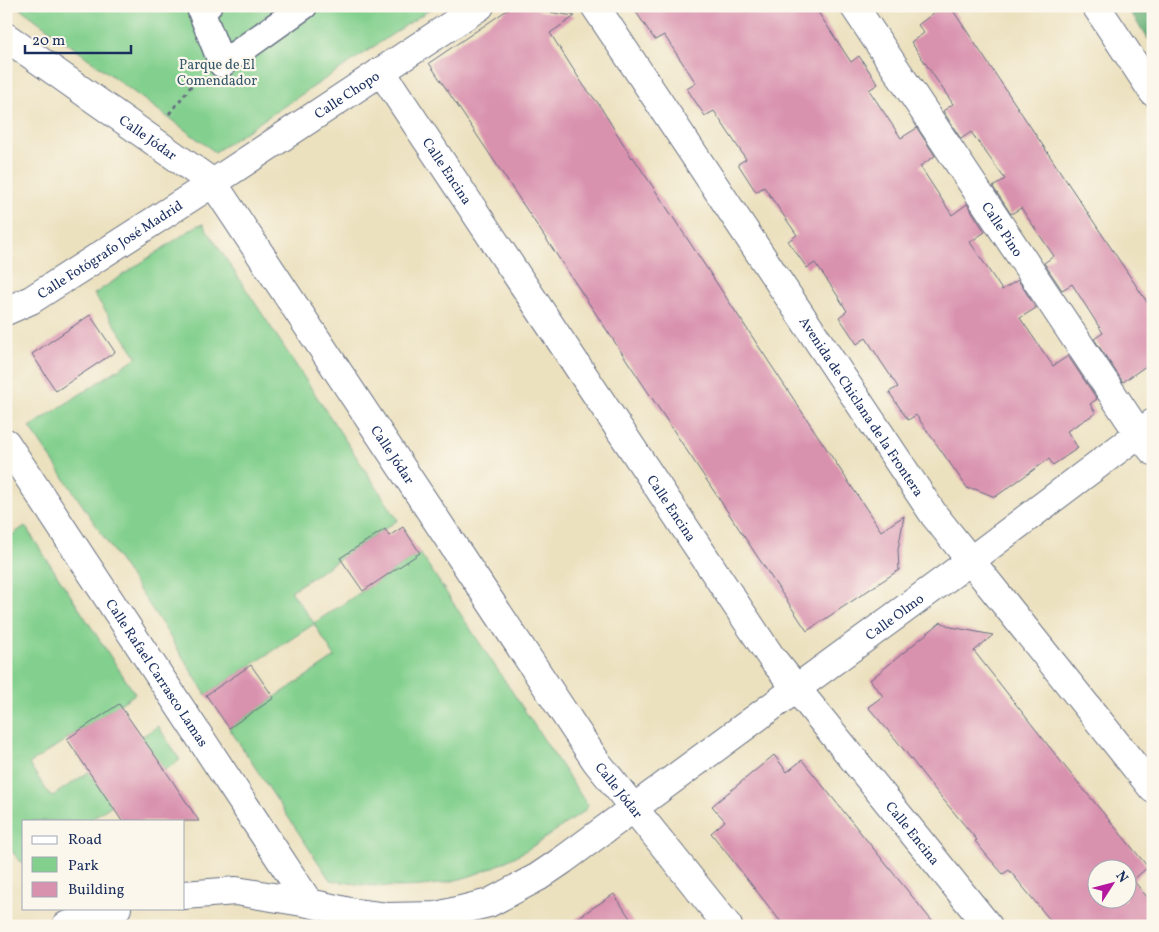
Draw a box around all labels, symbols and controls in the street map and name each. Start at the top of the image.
scale bar [25,22,131,54]
text: 20 m [32,31,65,52]
park label: Parque de El Comendador [177,56,257,91]
street label: Calle Chopo [311,67,384,124]
street label: Calle Jódar [115,112,180,166]
street label: Calle Encina [417,135,475,209]
street label: Calle Fotógrafo José Madrid [34,197,187,304]
street label: Calle Pino [976,199,1026,261]
street label: Avenida de Chiclana de la Frontera [794,314,927,501]
street label: Calle Jódar [365,422,418,489]
street label: Calle Encina [642,472,700,546]
street label: Calle Olmo [862,590,928,646]
street label: Calle Rafael Carrasco Lamas [100,596,212,751]
street label: Calle Jódar [590,759,646,823]
street label: Calle Encina [880,798,943,870]
legend [22,820,185,910]
text: Road [68,830,102,851]
text: Park [68,856,99,877]
north arrow [1086,860,1136,910]
text: N [1111,868,1132,887]
text: Building [68,880,125,901]

